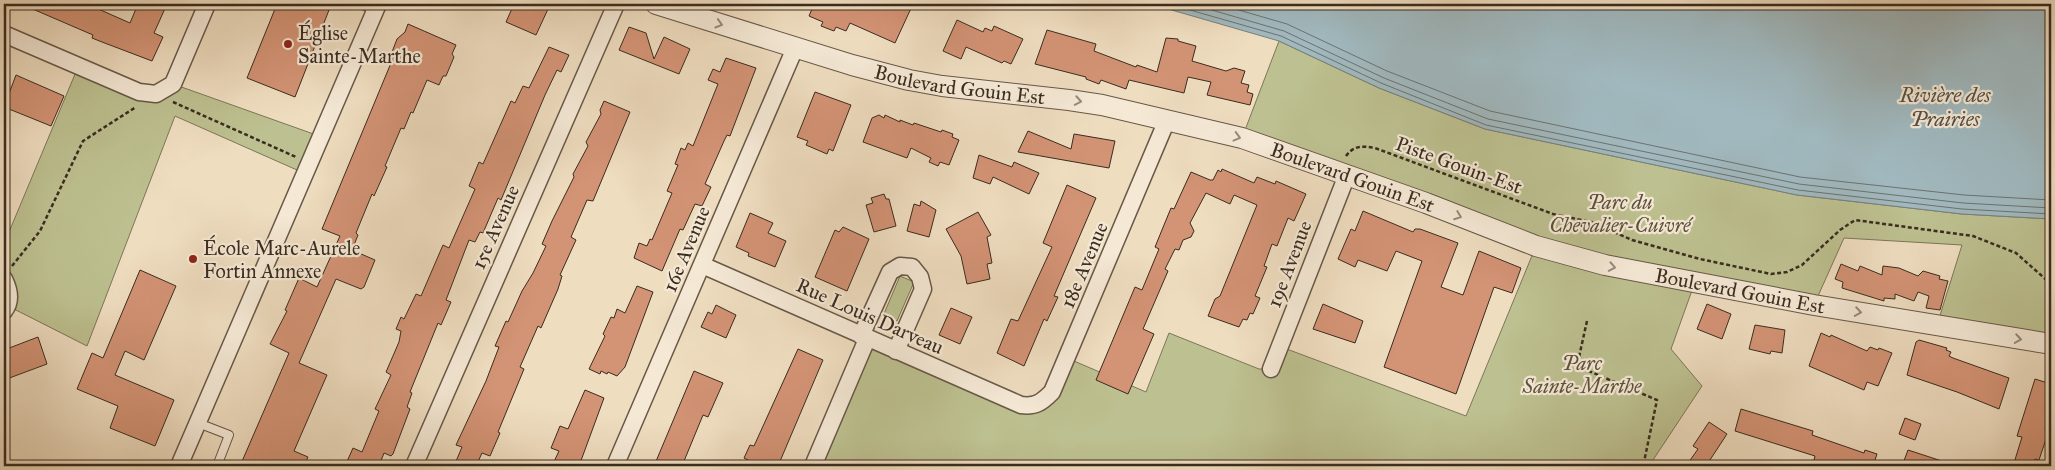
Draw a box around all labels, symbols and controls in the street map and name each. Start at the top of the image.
one-way arrow [714,18,722,28]
place label: Église Sainte-Marthe [298,19,421,68]
marker: Église Sainte-Marthe [282,38,294,50]
street label: Boulevard Gouin Est [872,59,1046,109]
water label: Rivière des Prairies [1898,82,1991,132]
one-way arrow [1074,96,1083,106]
one-way arrow [1232,131,1241,142]
street label: Piste Gouin-Est [1393,131,1525,199]
street label: Boulevard Gouin Est [1267,137,1438,217]
street label: 15e Avenue [466,181,524,273]
park label: Parc du Chevalier-Cuivré [1550,190,1694,237]
street label: 16e Avenue [657,203,715,295]
one-way arrow [1453,209,1462,220]
street label: 19e Avenue [1261,217,1317,311]
street label: 18e Avenue [1055,218,1113,312]
place label: École Marc-Aurele Fortin Annexe [203,234,360,283]
marker: École Marc-Aurele Fortin Annexe [187,253,199,265]
one-way arrow [1608,261,1617,271]
street label: Boulevard Gouin Est [1653,263,1827,319]
street label: Rue Louis Darveau [793,273,948,359]
one-way arrow [1854,307,1862,317]
one-way arrow [2014,333,2023,343]
park label: Parc Sainte-Marthe [1521,351,1642,398]

